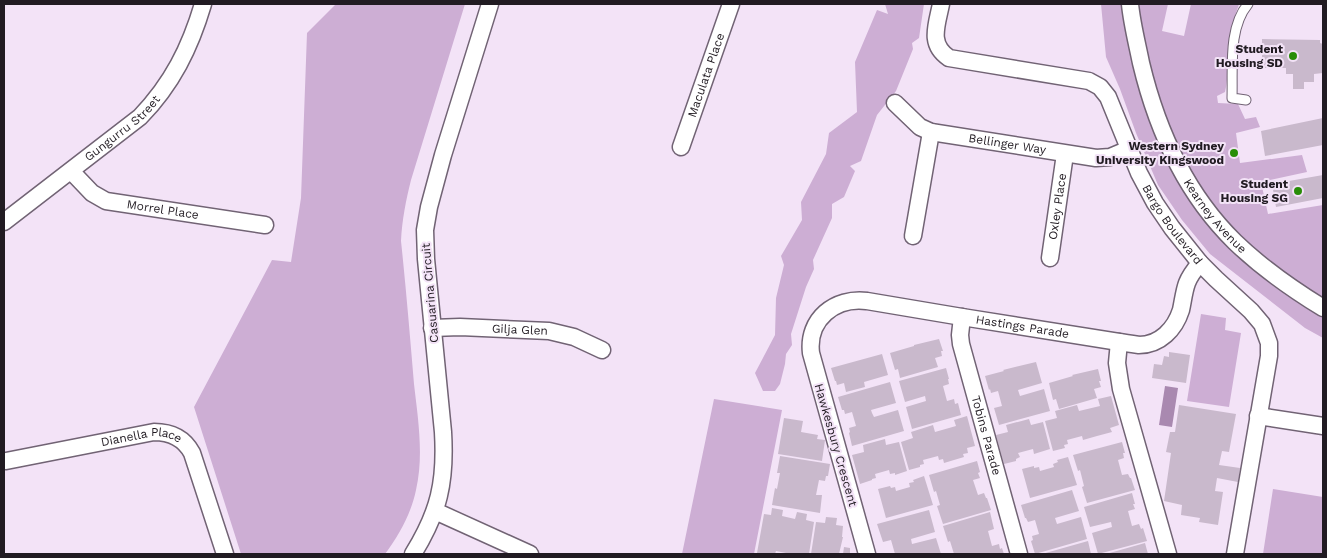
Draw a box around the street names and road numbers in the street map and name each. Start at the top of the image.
street label: Maculata Place [685,31,727,119]
street label: Gungurru Street [82,93,163,164]
street label: Bellinger Way [968,131,1048,157]
street label: Oxley Place [1046,172,1069,241]
street label: Kearney Avenue [1181,176,1249,256]
street label: Bargo Boulevard [1139,182,1205,267]
street label: Morrel Place [126,197,200,222]
street label: Casuarina Circuit [419,243,441,343]
street label: Hastings Parade [975,312,1070,341]
street label: Gilja Glen [492,321,548,338]
street label: Hawkesbury Crescent [812,382,860,508]
street label: Tobins Parade [969,394,1004,477]
street label: Dianella Place [100,425,185,449]

